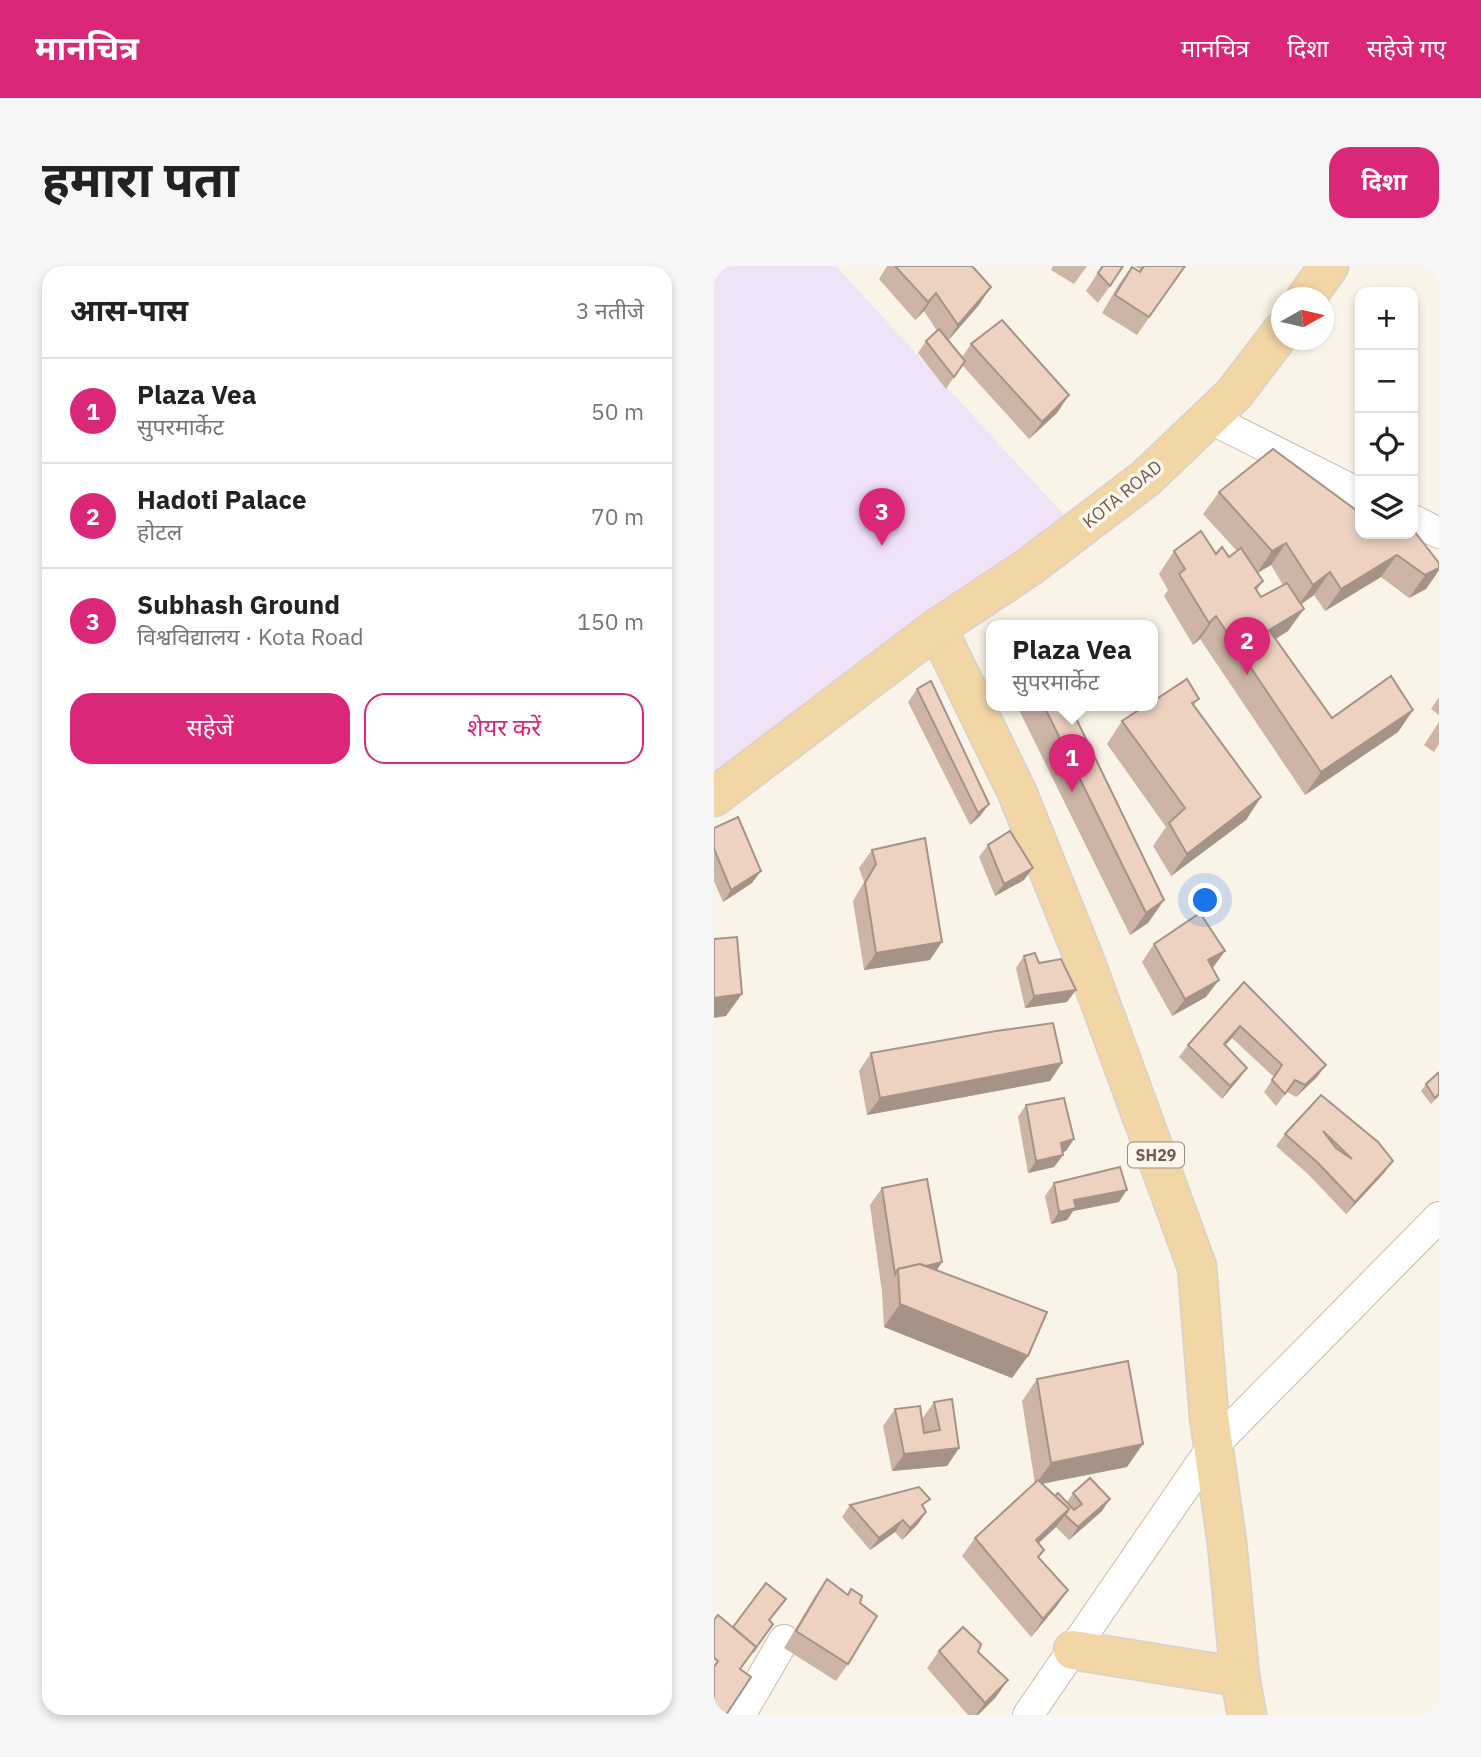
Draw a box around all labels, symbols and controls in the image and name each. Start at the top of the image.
text: मानचित्र [35,26,139,69]
text: मानचित्र [1181,32,1249,64]
text: दिशा [1287,32,1329,64]
text: सहेजे गए [1367,32,1446,64]
text: हमारा पता [42,147,239,210]
button: दिशा [1329,147,1439,218]
north arrow [1271,287,1334,350]
map controls [1355,287,1418,539]
button: + [1355,287,1418,350]
text: आस-पास [70,290,188,329]
text: 3 नतीजे [576,295,644,325]
button: − [1355,350,1418,413]
text: Plaza Vea [137,377,257,411]
text: 1 [86,396,100,426]
text: 50 m [591,396,644,426]
text: सुपरमार्केट [137,411,224,441]
button: locate [1355,413,1418,476]
street label: KOTA ROAD [1078,455,1166,533]
button: layers [1355,476,1418,539]
text: Hadoti Palace [137,482,307,516]
pin: 3 [859,488,905,546]
text: 2 [86,501,100,531]
text: 70 m [591,501,644,531]
text: होटल [137,516,182,546]
text: Subhash Ground [137,587,340,621]
text: 3 [86,606,100,636]
text: 150 m [577,606,644,636]
pin: 2 [1224,617,1270,675]
popup [986,620,1158,711]
text: विश्वविद्यालय · Kota Road [137,621,364,651]
text: Plaza Vea [1012,632,1132,666]
text: सुपरमार्केट [1012,666,1099,696]
button: सहेजें [70,693,350,764]
button: शेयर करें [364,693,644,764]
pin: 1 [1049,734,1095,792]
your location [1188,883,1222,917]
road number: SH29 [1128,1142,1184,1168]

